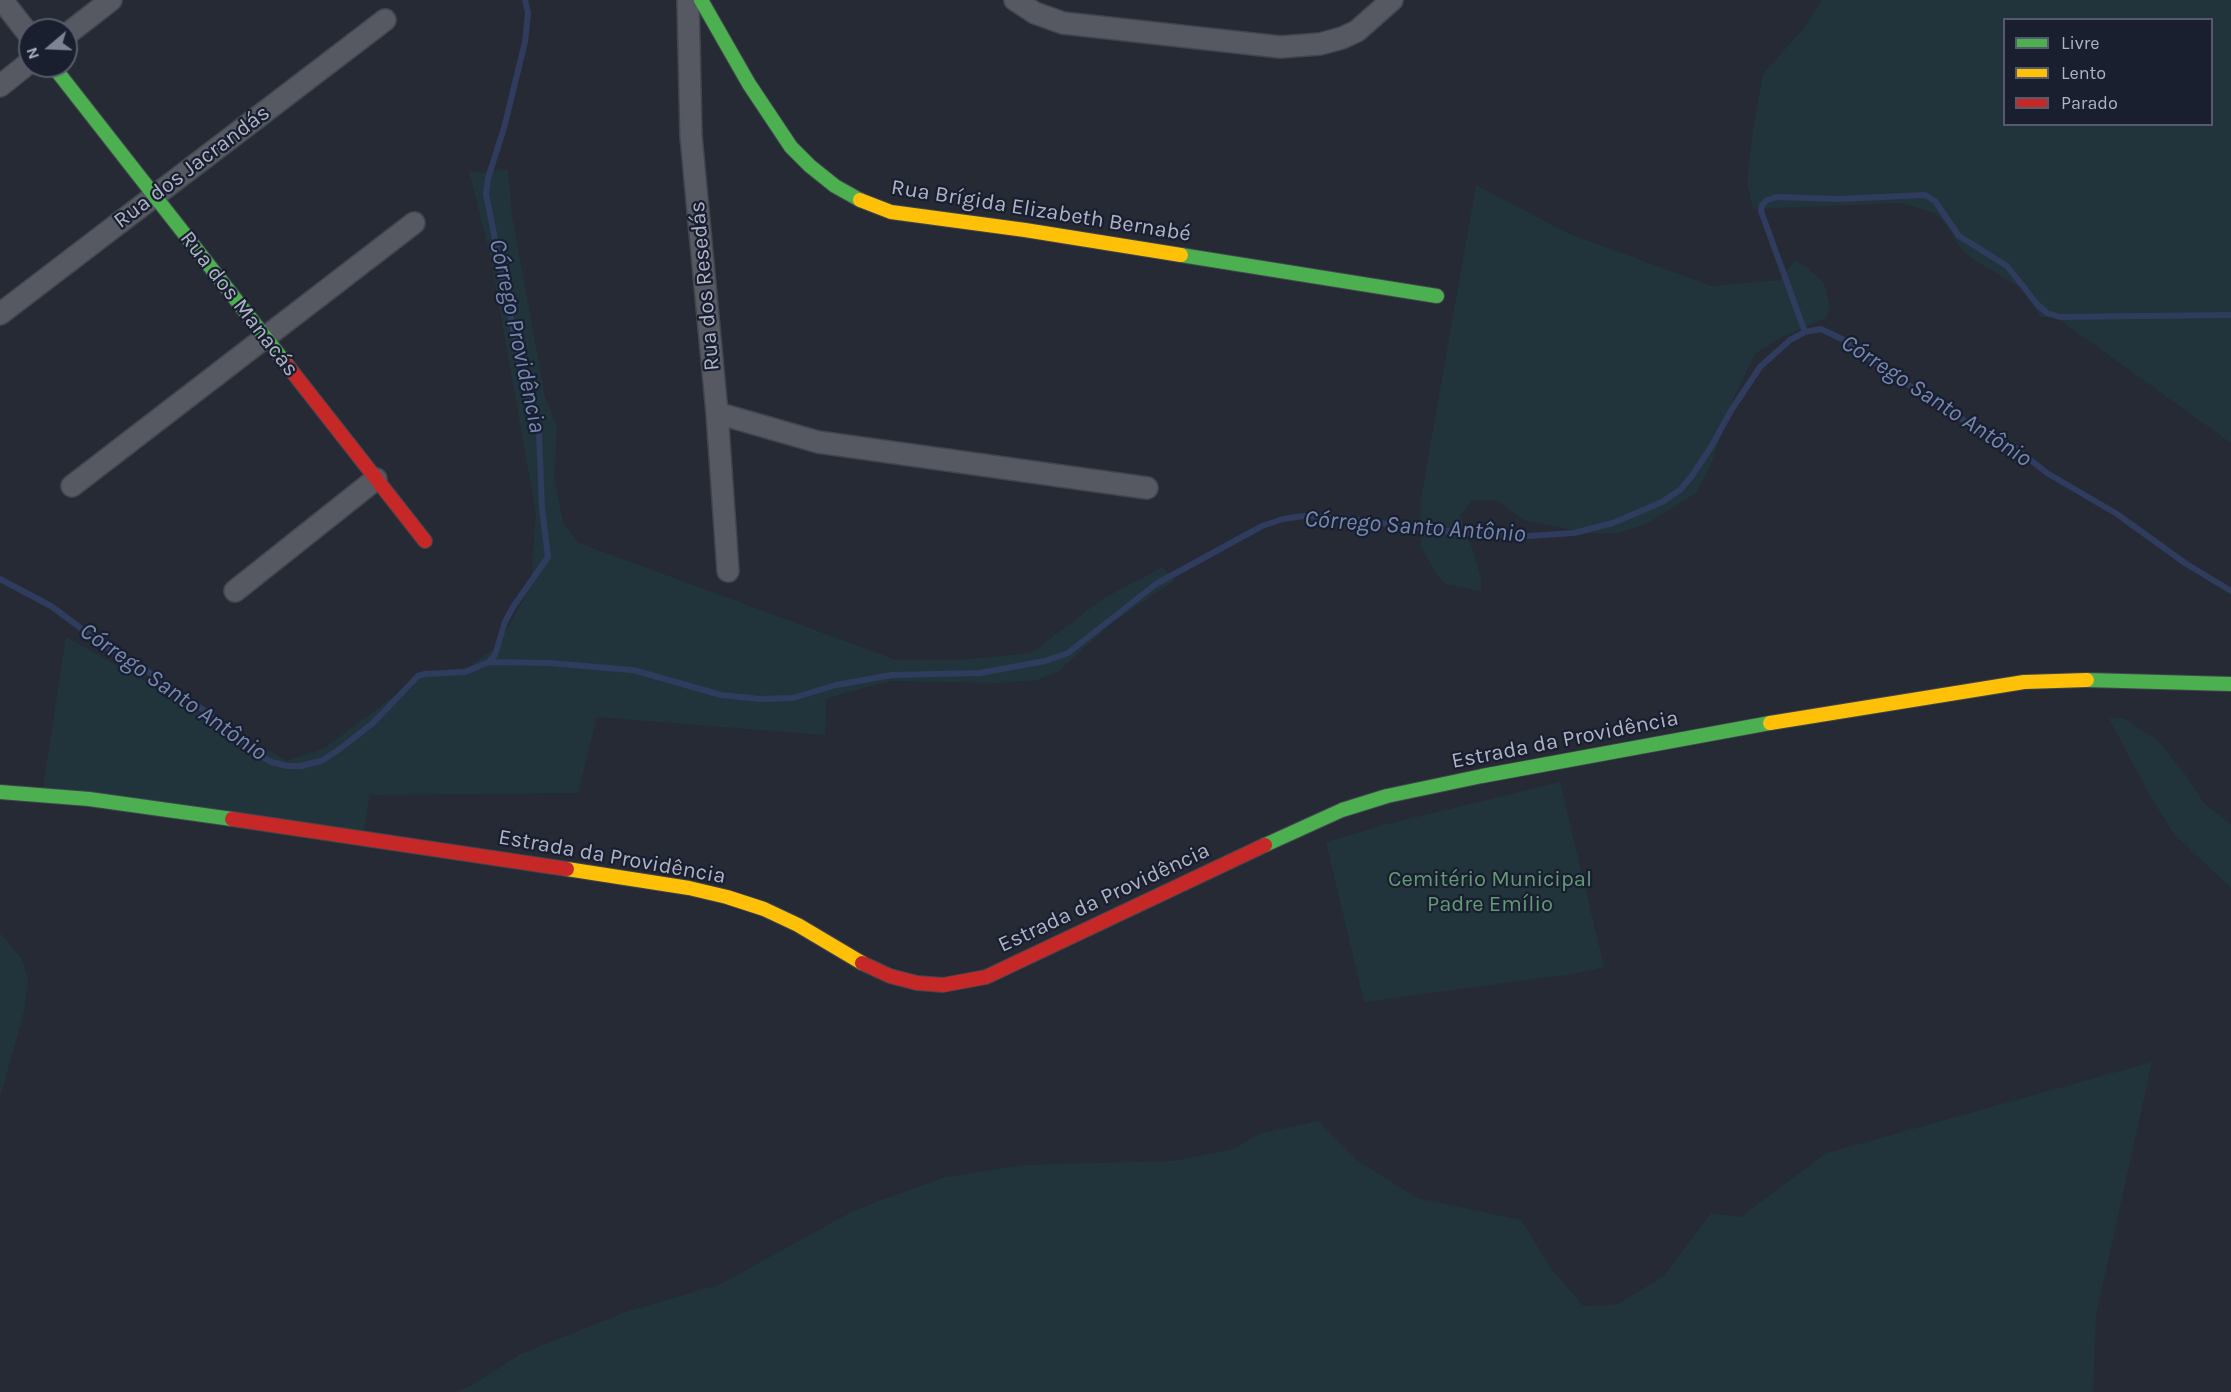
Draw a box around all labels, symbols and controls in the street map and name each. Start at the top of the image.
north arrow [18,18,78,78]
legend [2003,18,2213,126]
text: Livre [2061,32,2100,54]
text: N [22,45,43,62]
text: Lento [2061,62,2106,84]
text: Parado [2061,92,2118,114]
street label: Rua dos Jacrandás [109,100,275,234]
street label: Rua Brígida Elizabeth Bernabé [889,174,1193,248]
street label: Rua dos Resedás [684,200,726,372]
street label: Rua dos Manacás [174,226,304,382]
water label: Córrego Providência [482,236,552,436]
water label: Córrego Santo Antônio [1835,329,2037,473]
water label: Córrego Santo Antônio [1303,505,1527,549]
water label: Córrego Santo Antônio [74,617,272,767]
street label: Estrada da Providência [1449,705,1681,775]
street label: Estrada da Providência [496,824,728,890]
street label: Estrada da Providência [994,837,1214,959]
park label: Cemitério Municipal Padre Emílio [1388,867,1592,918]

